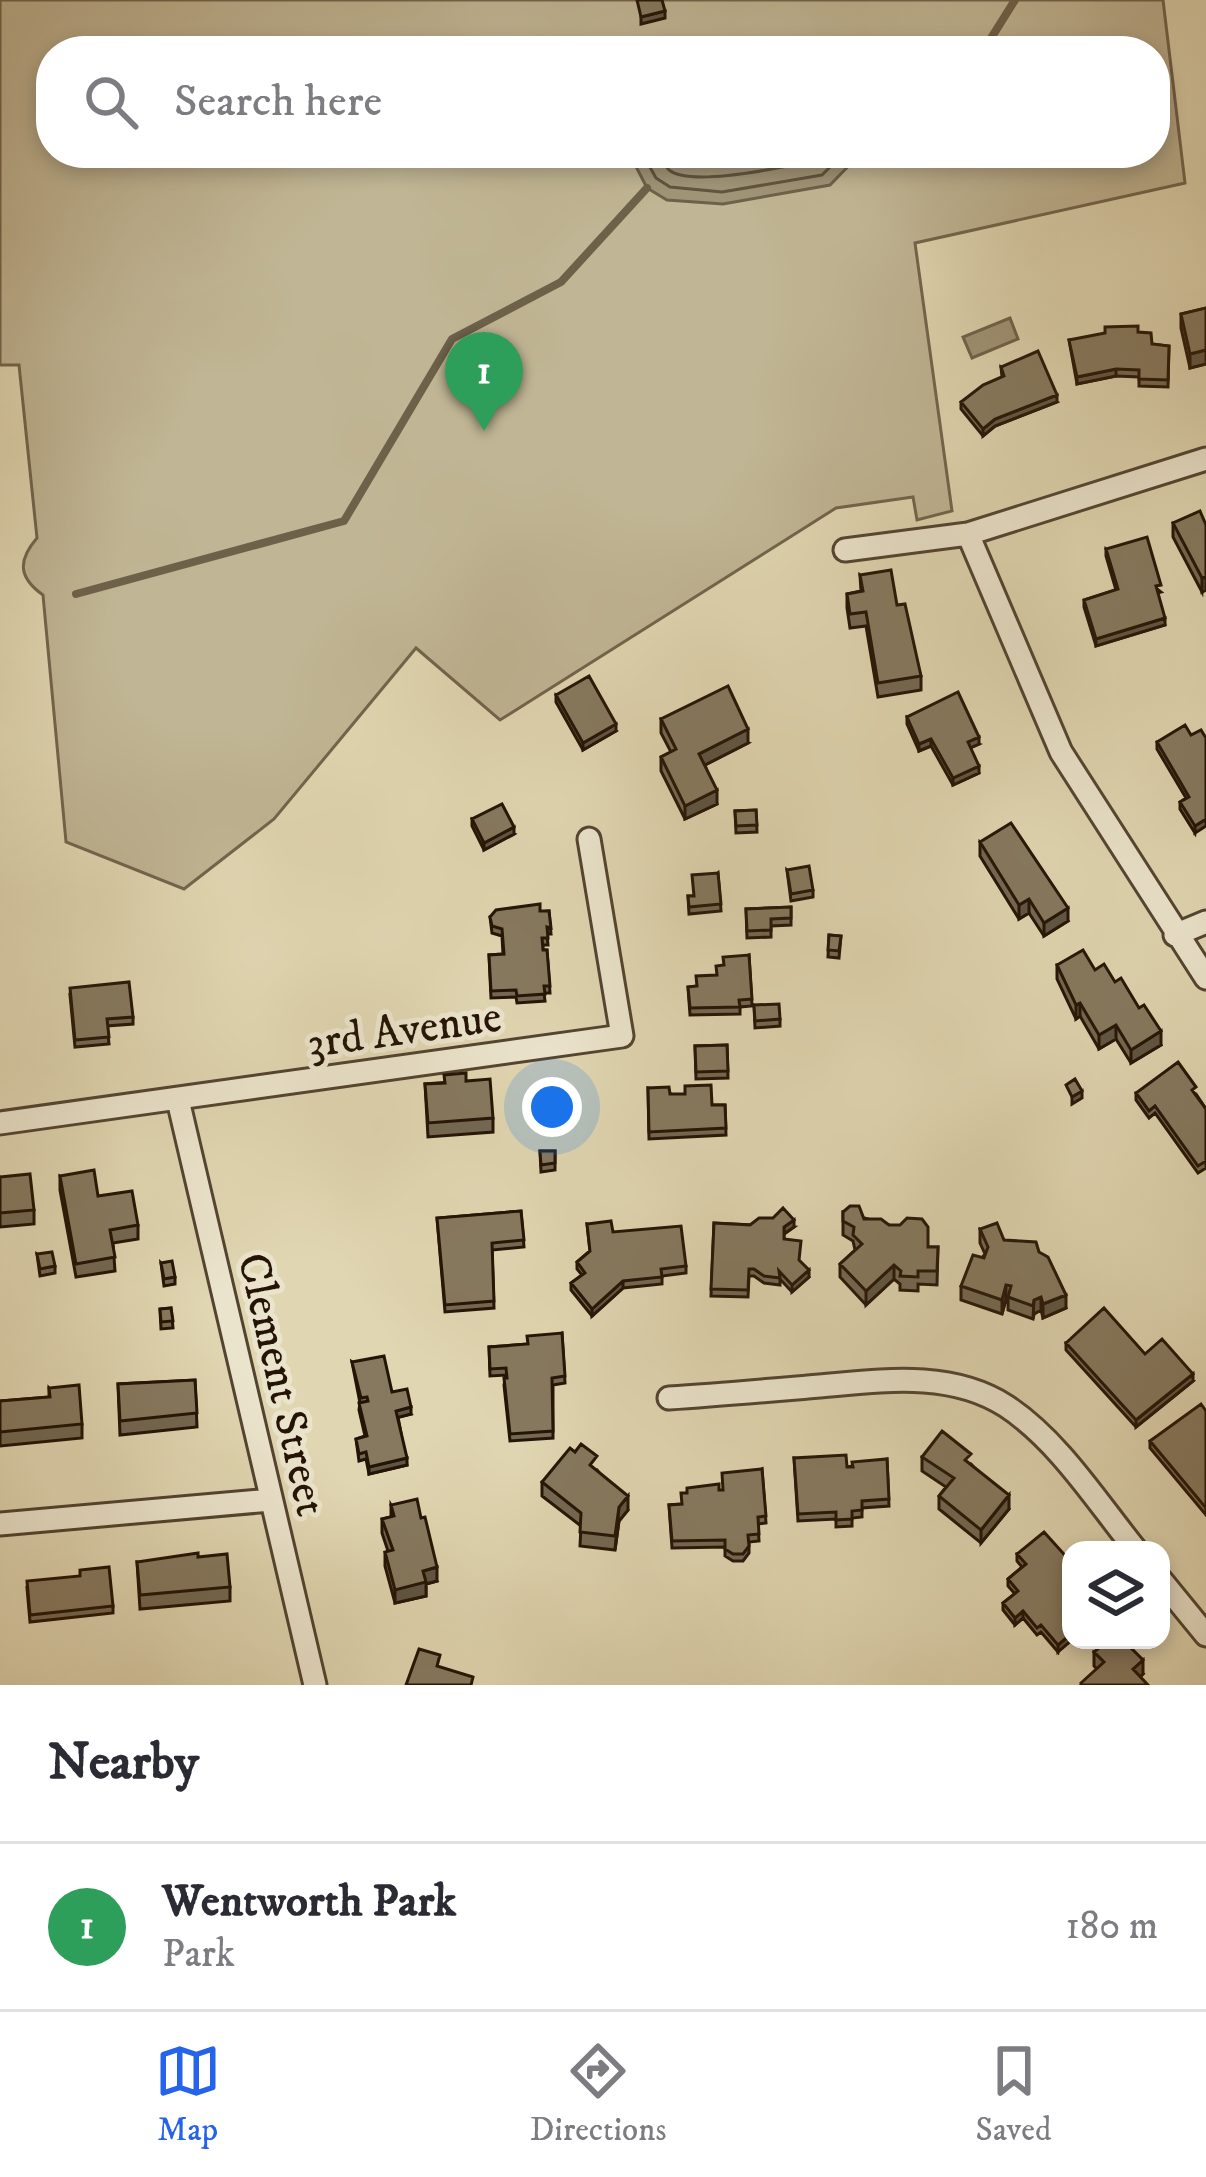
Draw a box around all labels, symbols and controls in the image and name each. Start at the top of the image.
search box [36,36,1170,168]
icon: search [78,69,144,135]
text: Search here [174,74,382,130]
pin: 1 [445,332,523,431]
street label: 3rd Avenue [304,990,505,1072]
your location [522,1077,582,1137]
street label: Clement Street [224,1248,339,1522]
map controls [1062,1541,1170,1649]
button: layers [1062,1541,1170,1649]
text: Nearby [48,1731,199,1795]
text: Wentworth Park [162,1874,456,1930]
text: 1 [80,1902,94,1951]
text: 180 m [1066,1902,1158,1951]
text: Park [162,1930,235,1979]
tab: Map [155,2038,221,2151]
tab: Directions [530,2038,666,2151]
tab: Saved [976,2038,1051,2151]

